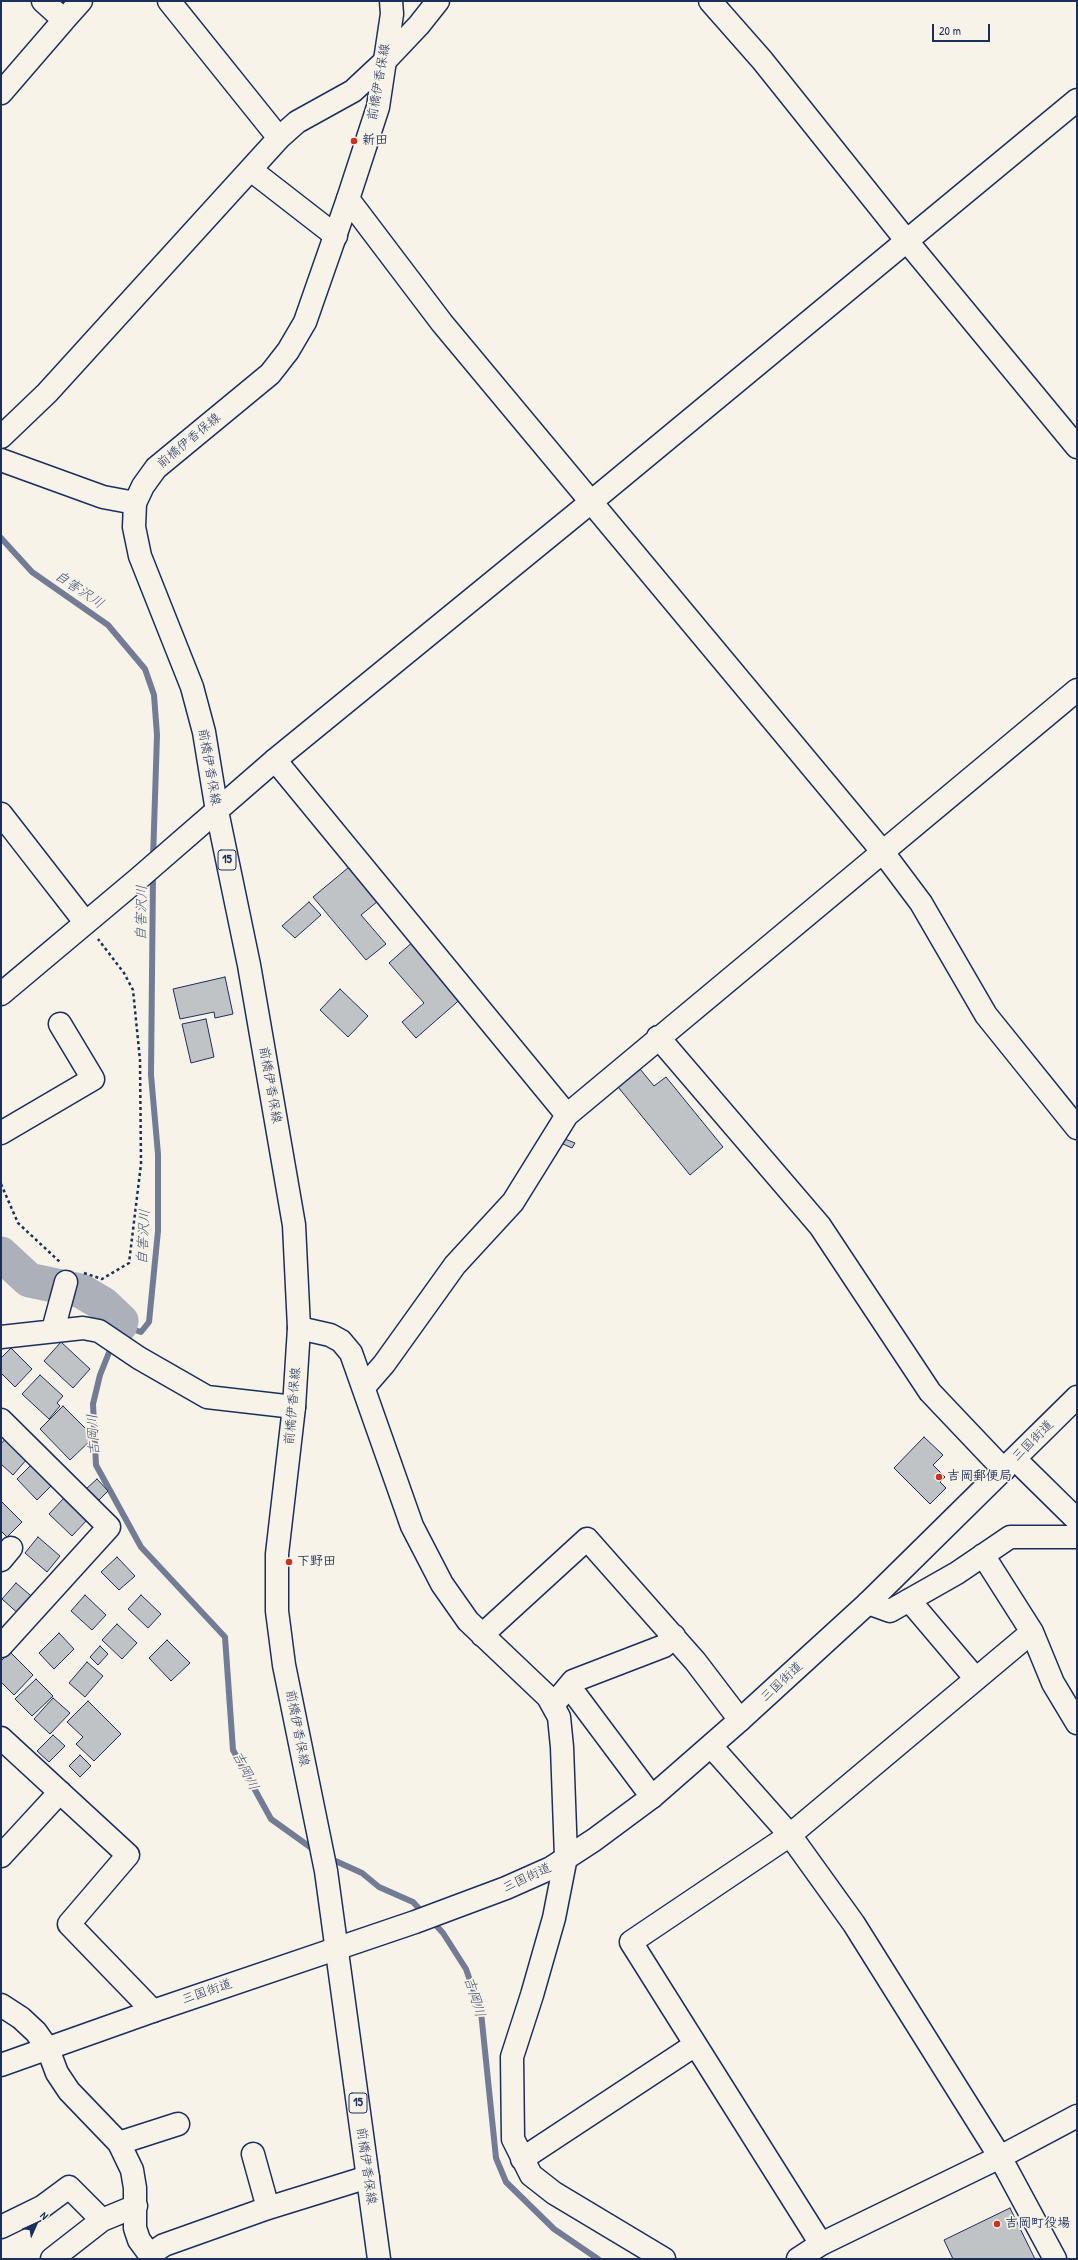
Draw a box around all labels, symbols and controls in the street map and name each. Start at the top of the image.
scale bar [934,16,992,42]
text: 20 m [939,22,961,39]
street label: 前橋伊香保線 [365,42,393,122]
place label: 新田 [362,133,388,149]
marker: 新田 [349,136,359,146]
street label: 前橋伊香保線 [154,410,224,472]
water label: 自害沢川 [51,567,107,613]
street label: 前橋伊香保線 [195,727,223,807]
road number: 15 [218,850,236,870]
water label: 自害沢川 [133,885,151,941]
street label: 前橋伊香保線 [256,1045,284,1125]
water label: 自害沢川 [134,1209,154,1265]
street label: 前橋伊香保線 [282,1366,304,1446]
water label: 吉岡川 [85,1414,103,1456]
street label: 三国街道 [1009,1417,1057,1465]
place label: 吉岡郵便局 [947,1469,1012,1485]
marker: 吉岡郵便局 [934,1472,944,1482]
place label: 下野田 [297,1554,336,1570]
marker: 下野田 [284,1557,294,1567]
street label: 三国街道 [758,1659,806,1705]
street label: 前橋伊香保線 [282,1688,312,1768]
water label: 吉岡川 [228,1748,262,1794]
street label: 三国街道 [500,1860,554,1896]
water label: 吉岡川 [460,1974,488,2020]
street label: 三国街道 [180,1976,234,2008]
road number: 15 [349,2093,367,2113]
street label: 前橋伊香保線 [353,2126,379,2206]
north arrow [16,2204,56,2244]
text: N [37,2208,52,2223]
place label: 吉岡町役場 [1005,2216,1070,2232]
marker: 吉岡町役場 [992,2219,1002,2229]

